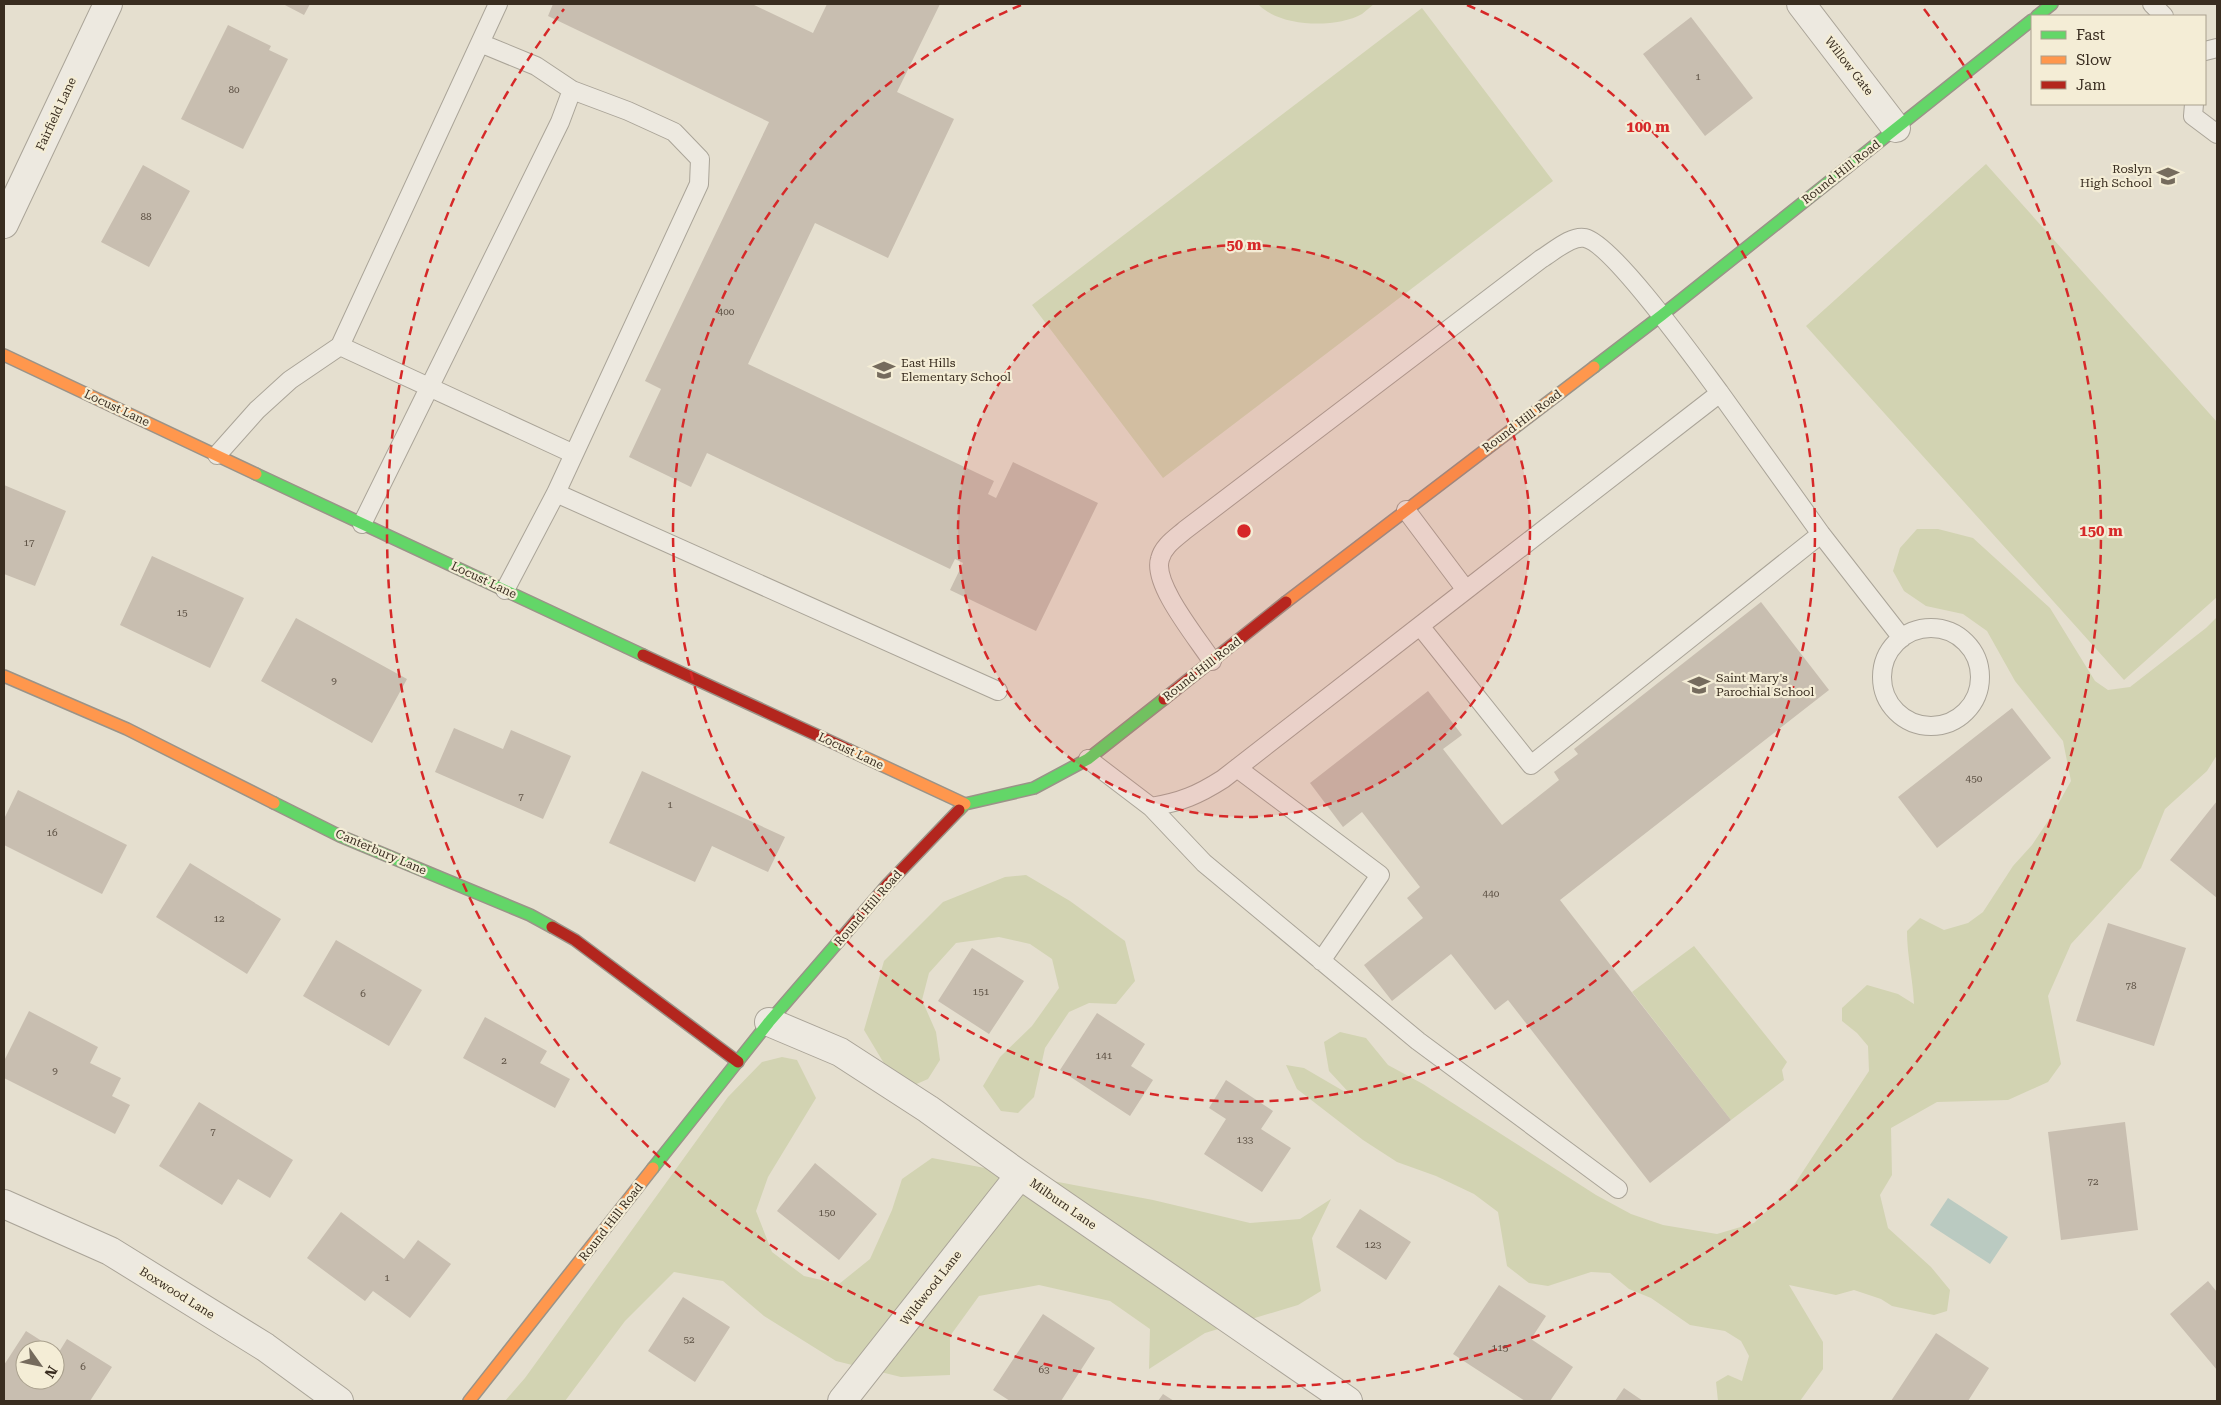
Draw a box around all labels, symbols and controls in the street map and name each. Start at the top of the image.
legend [2031,15,2206,105]
text: Fast [2076,26,2106,44]
street label: Willow Gate [1822,34,1876,98]
text: Slow [2076,51,2112,69]
house number: 1 [1695,71,1701,82]
street label: Fairfield Lane [33,75,79,153]
text: Jam [2076,76,2106,94]
house number: 80 [228,84,240,95]
text: 100 m [1626,118,1670,136]
street label: Round Hill Road [1799,137,1883,207]
place label: Roslyn High School [2080,162,2152,190]
school or university icon: Roslyn High School [2155,163,2181,189]
house number: 88 [140,211,152,222]
text: 50 m [1226,236,1262,254]
house number: 400 [718,306,735,317]
place label: East Hills Elementary School [901,356,1011,384]
school or university icon: East Hills Elementary School [871,357,897,383]
street label: Locust Lane [82,387,152,429]
street label: Round Hill Road [1480,387,1564,455]
centre of rings [1235,522,1253,540]
text: 150 m [2079,522,2123,540]
house number: 17 [23,537,35,548]
street label: Locust Lane [449,559,519,601]
house number: 15 [176,607,188,618]
street label: Round Hill Road [1160,634,1244,704]
place label: Saint Mary's Parochial School [1716,671,1814,699]
school or university icon: Saint Mary's Parochial School [1686,672,1712,698]
house number: 9 [331,675,337,686]
street label: Locust Lane [816,730,886,772]
house number: 450 [1966,773,1983,784]
house number: 7 [518,791,524,802]
house number: 1 [667,799,673,810]
street label: Canterbury Lane [333,826,429,878]
house number: 16 [46,827,58,838]
street label: Round Hill Road [831,867,905,949]
house number: 440 [1483,888,1500,899]
house number: 12 [213,913,225,924]
house number: 78 [2125,980,2137,991]
house number: 151 [973,986,990,997]
house number: 6 [360,988,366,999]
house number: 141 [1096,1050,1113,1061]
house number: 2 [501,1055,507,1066]
house number: 9 [52,1065,58,1076]
house number: 7 [210,1126,216,1137]
house number: 133 [1237,1134,1254,1145]
street label: Milburn Lane [1027,1176,1099,1232]
house number: 72 [2087,1176,2099,1187]
street label: Round Hill Road [576,1180,646,1264]
house number: 150 [819,1207,836,1218]
house number: 123 [1365,1239,1382,1250]
street label: Wildwood Lane [897,1248,965,1328]
street label: Boxwood Lane [137,1264,218,1322]
house number: 1 [384,1272,390,1283]
house number: 52 [683,1334,695,1345]
north arrow [15,1340,65,1390]
house number: 115 [1492,1342,1509,1353]
house number: 6 [80,1361,86,1372]
text: N [41,1363,61,1381]
house number: 63 [1038,1364,1050,1375]

